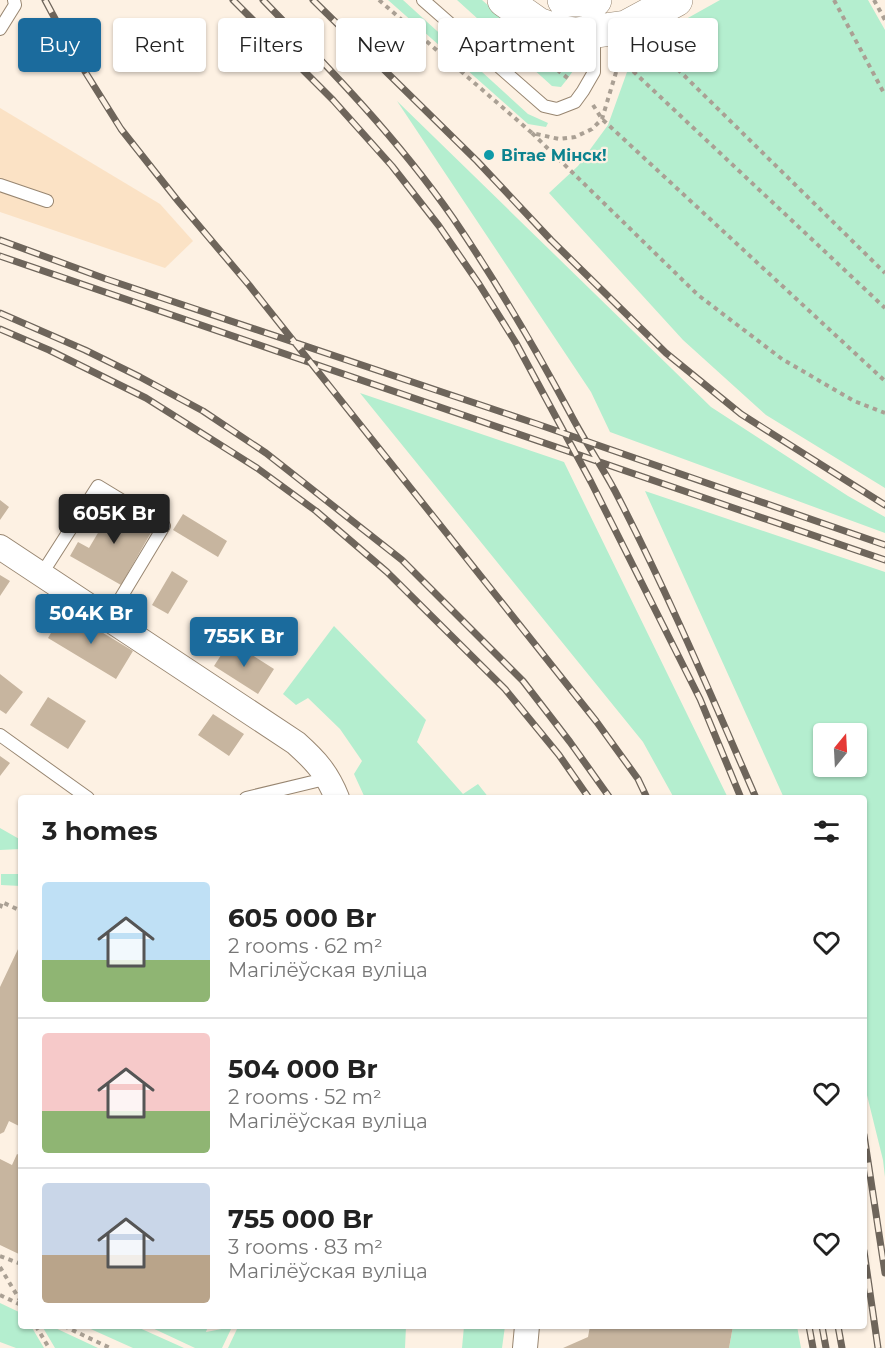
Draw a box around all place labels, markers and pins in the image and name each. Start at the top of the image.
place label: Вітае Мінск! [501,146,607,165]
marker: Вітае Мінск! [482,148,496,162]
pin: 605K Br [59,494,169,545]
pin: 504K Br [36,594,146,645]
pin: 755K Br [189,617,299,668]

